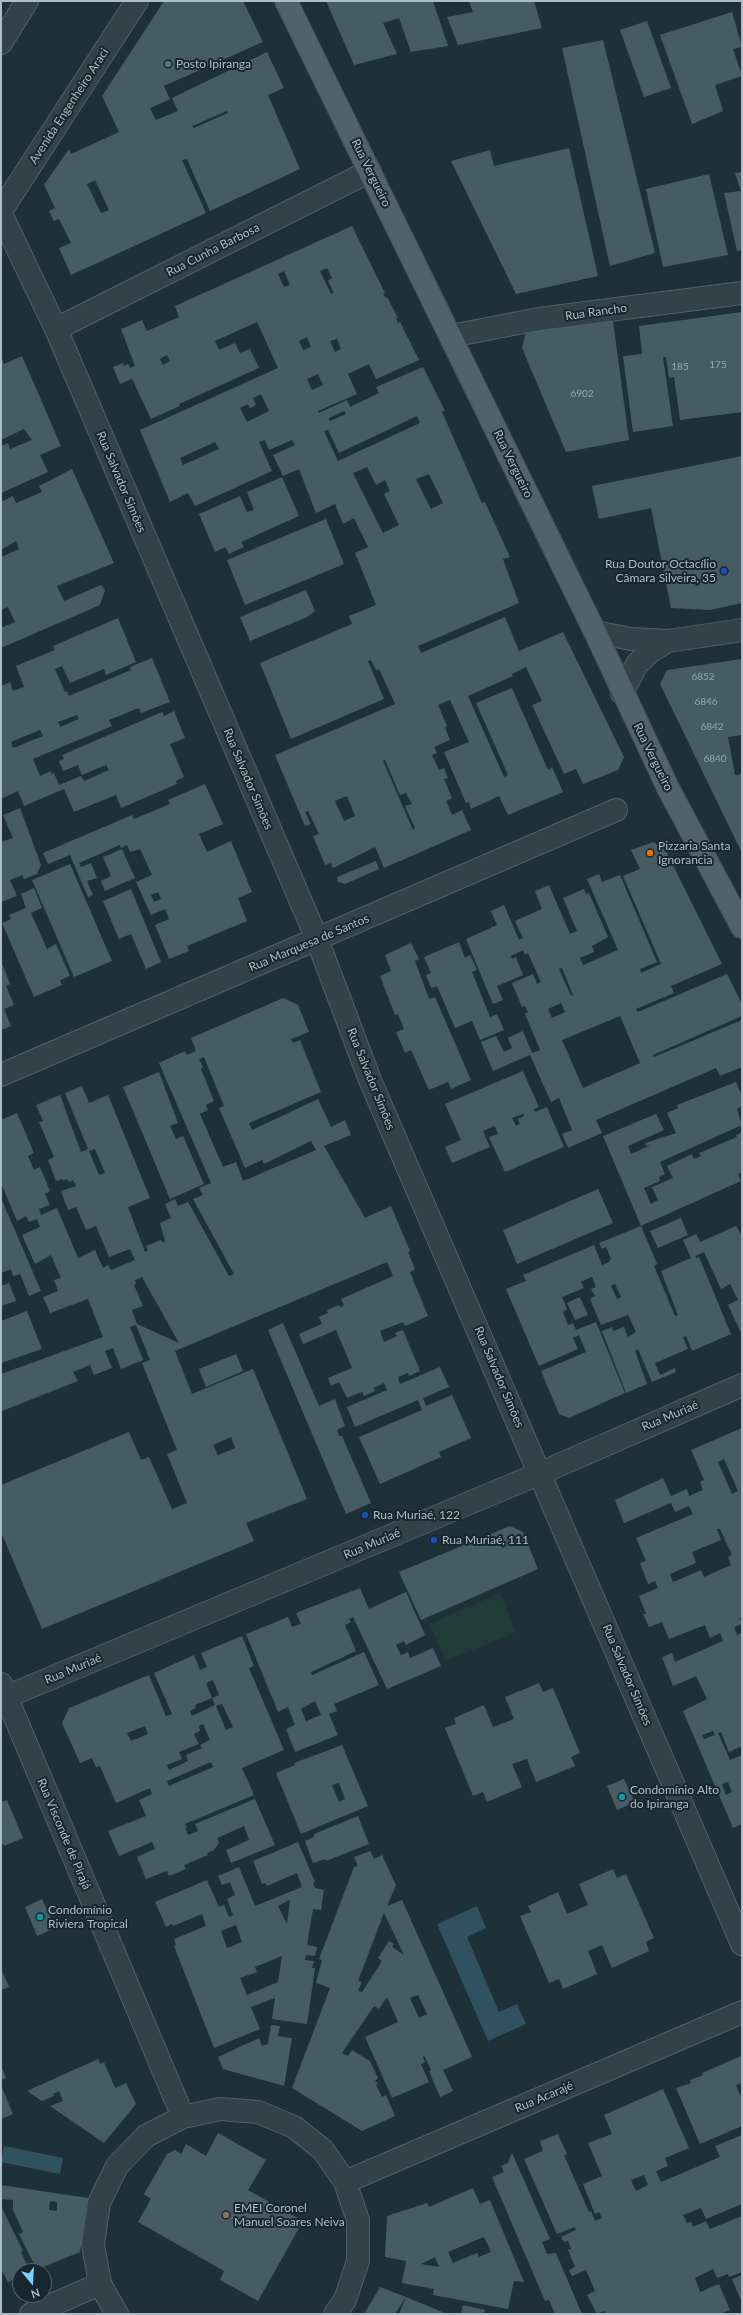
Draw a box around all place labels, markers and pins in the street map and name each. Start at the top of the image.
place label: Posto Ipiranga [176,57,251,71]
marker: Posto Ipiranga [163,59,173,69]
place label: Rua Doutor Octacílio Câmara Silveira, 35 [605,557,716,585]
marker: Rua Doutor Octacílio Câmara Silveira, 35 [719,566,729,576]
place label: Pizzaria Santa Ignorancia [658,839,730,867]
marker: Pizzaria Santa Ignorancia [645,848,655,858]
place label: Rua Muriaé, 122 [373,1508,460,1522]
marker: Rua Muriaé, 122 [360,1510,370,1520]
place label: Rua Muriaé, 111 [442,1533,529,1547]
marker: Rua Muriaé, 111 [429,1535,439,1545]
place label: Condomínio Alto do Ipiranga [630,1783,719,1811]
marker: Condomínio Alto do Ipiranga [617,1792,627,1802]
place label: Condomínio Riviera Tropical [48,1903,128,1931]
marker: Condomínio Riviera Tropical [35,1912,45,1922]
place label: EMEI Coronel Manuel Soares Neiva [234,2201,345,2229]
marker: EMEI Coronel Manuel Soares Neiva [221,2210,231,2220]

